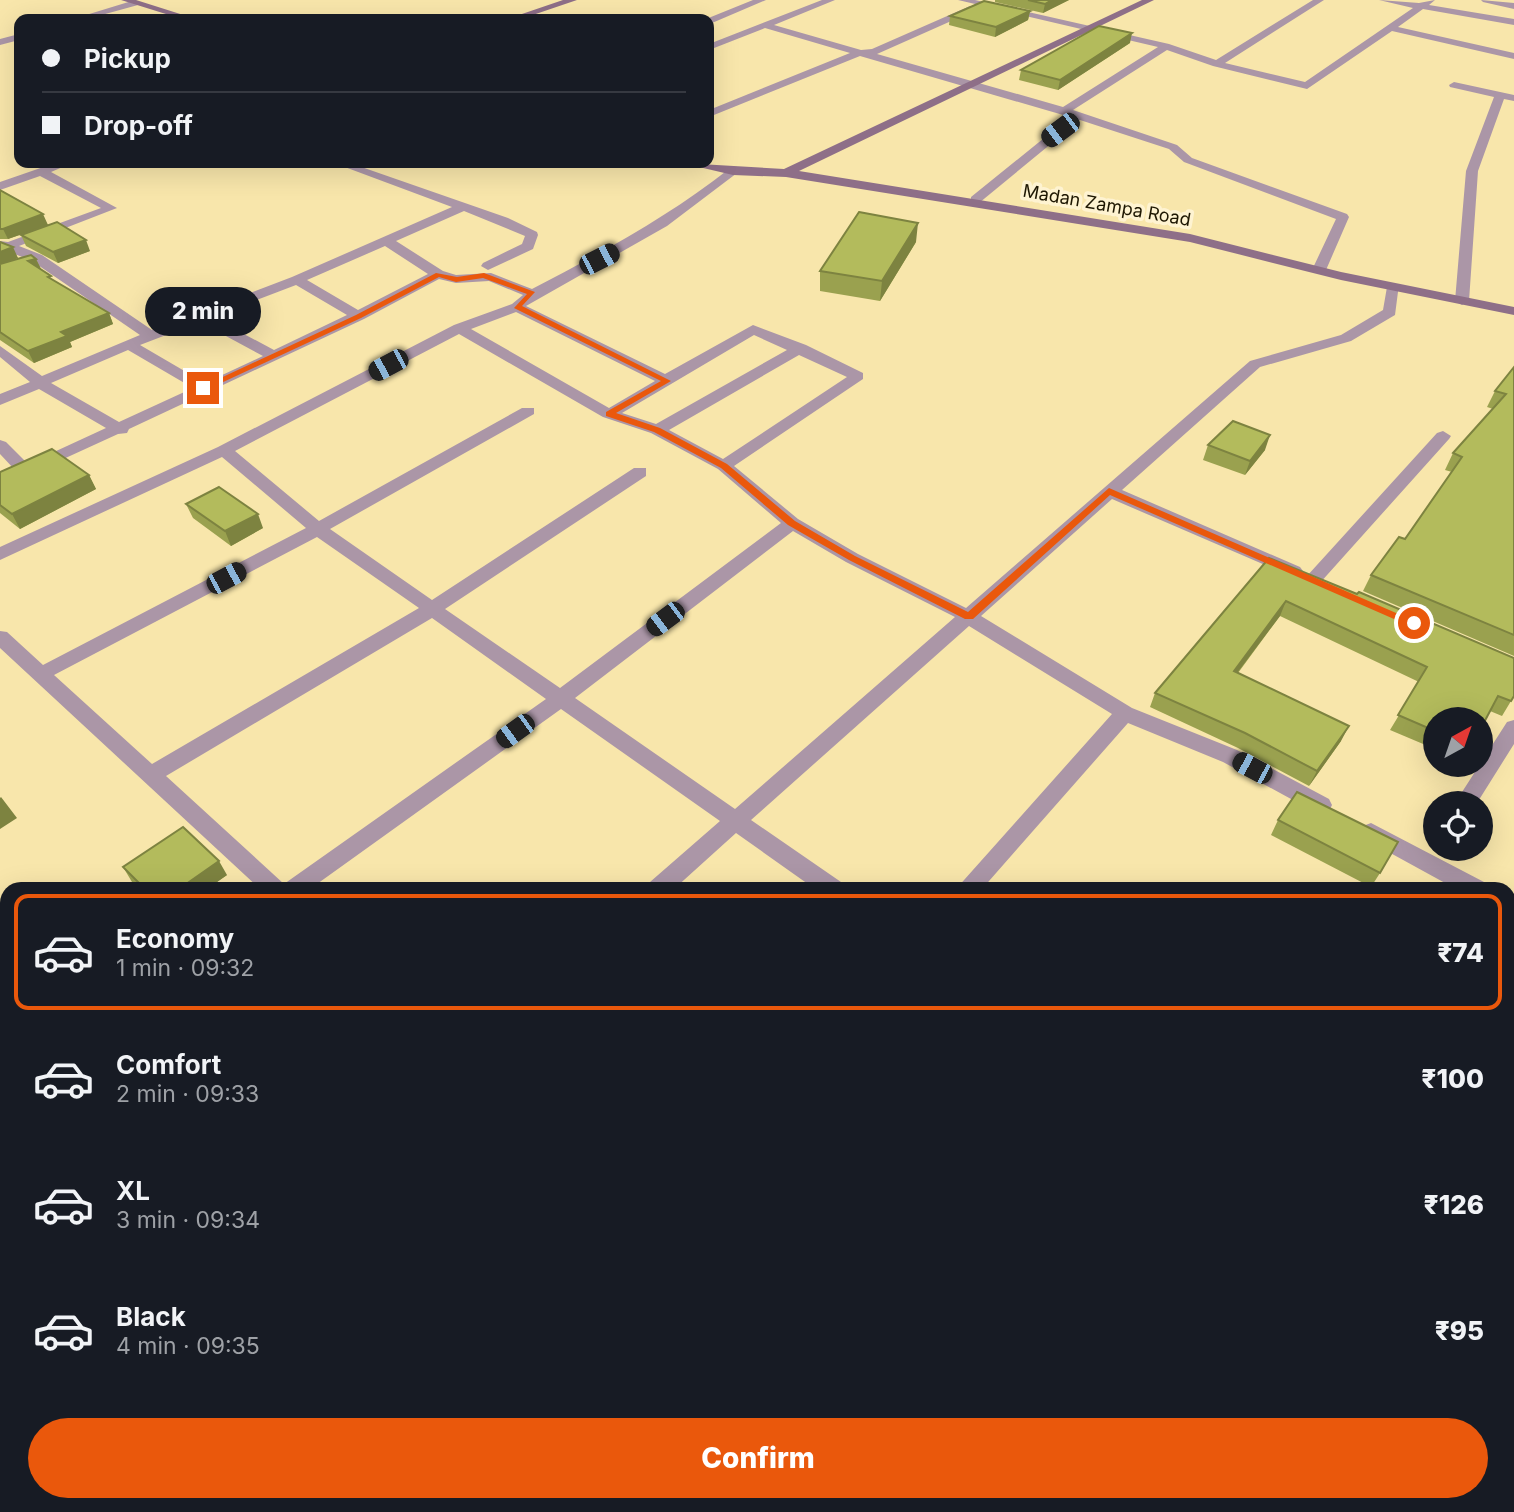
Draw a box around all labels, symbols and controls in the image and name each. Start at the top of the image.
text: Pickup [84,43,171,74]
car [1037,109,1084,151]
text: Drop-off [84,110,193,141]
street label: Madan Zampa Road [1021,180,1193,230]
car [576,240,623,278]
callout: 2 min [145,286,261,336]
text: 2 min [172,297,234,325]
car [365,346,412,384]
route end [187,372,219,404]
car [203,559,250,597]
car [642,598,689,640]
route start [1398,607,1430,639]
north arrow [1423,707,1493,777]
map controls [1423,707,1493,861]
car [492,710,539,752]
car [1229,749,1276,787]
button: locate [1423,791,1493,861]
icon: car [32,921,95,984]
text: Economy [116,923,234,954]
text: ₹74 [1437,937,1484,968]
text: 1 min · 09:32 [116,954,254,982]
icon: car [32,1047,95,1110]
text: Comfort [116,1049,221,1080]
text: ₹100 [1421,1063,1484,1094]
text: 2 min · 09:33 [116,1080,259,1108]
icon: car [32,1173,95,1236]
text: XL [116,1175,150,1206]
text: ₹126 [1424,1189,1484,1220]
text: 3 min · 09:34 [116,1206,260,1234]
icon: car [32,1299,95,1362]
text: Black [116,1301,186,1332]
text: ₹95 [1435,1315,1484,1346]
text: 4 min · 09:35 [116,1332,260,1360]
button: Confirm [28,1418,1488,1498]

